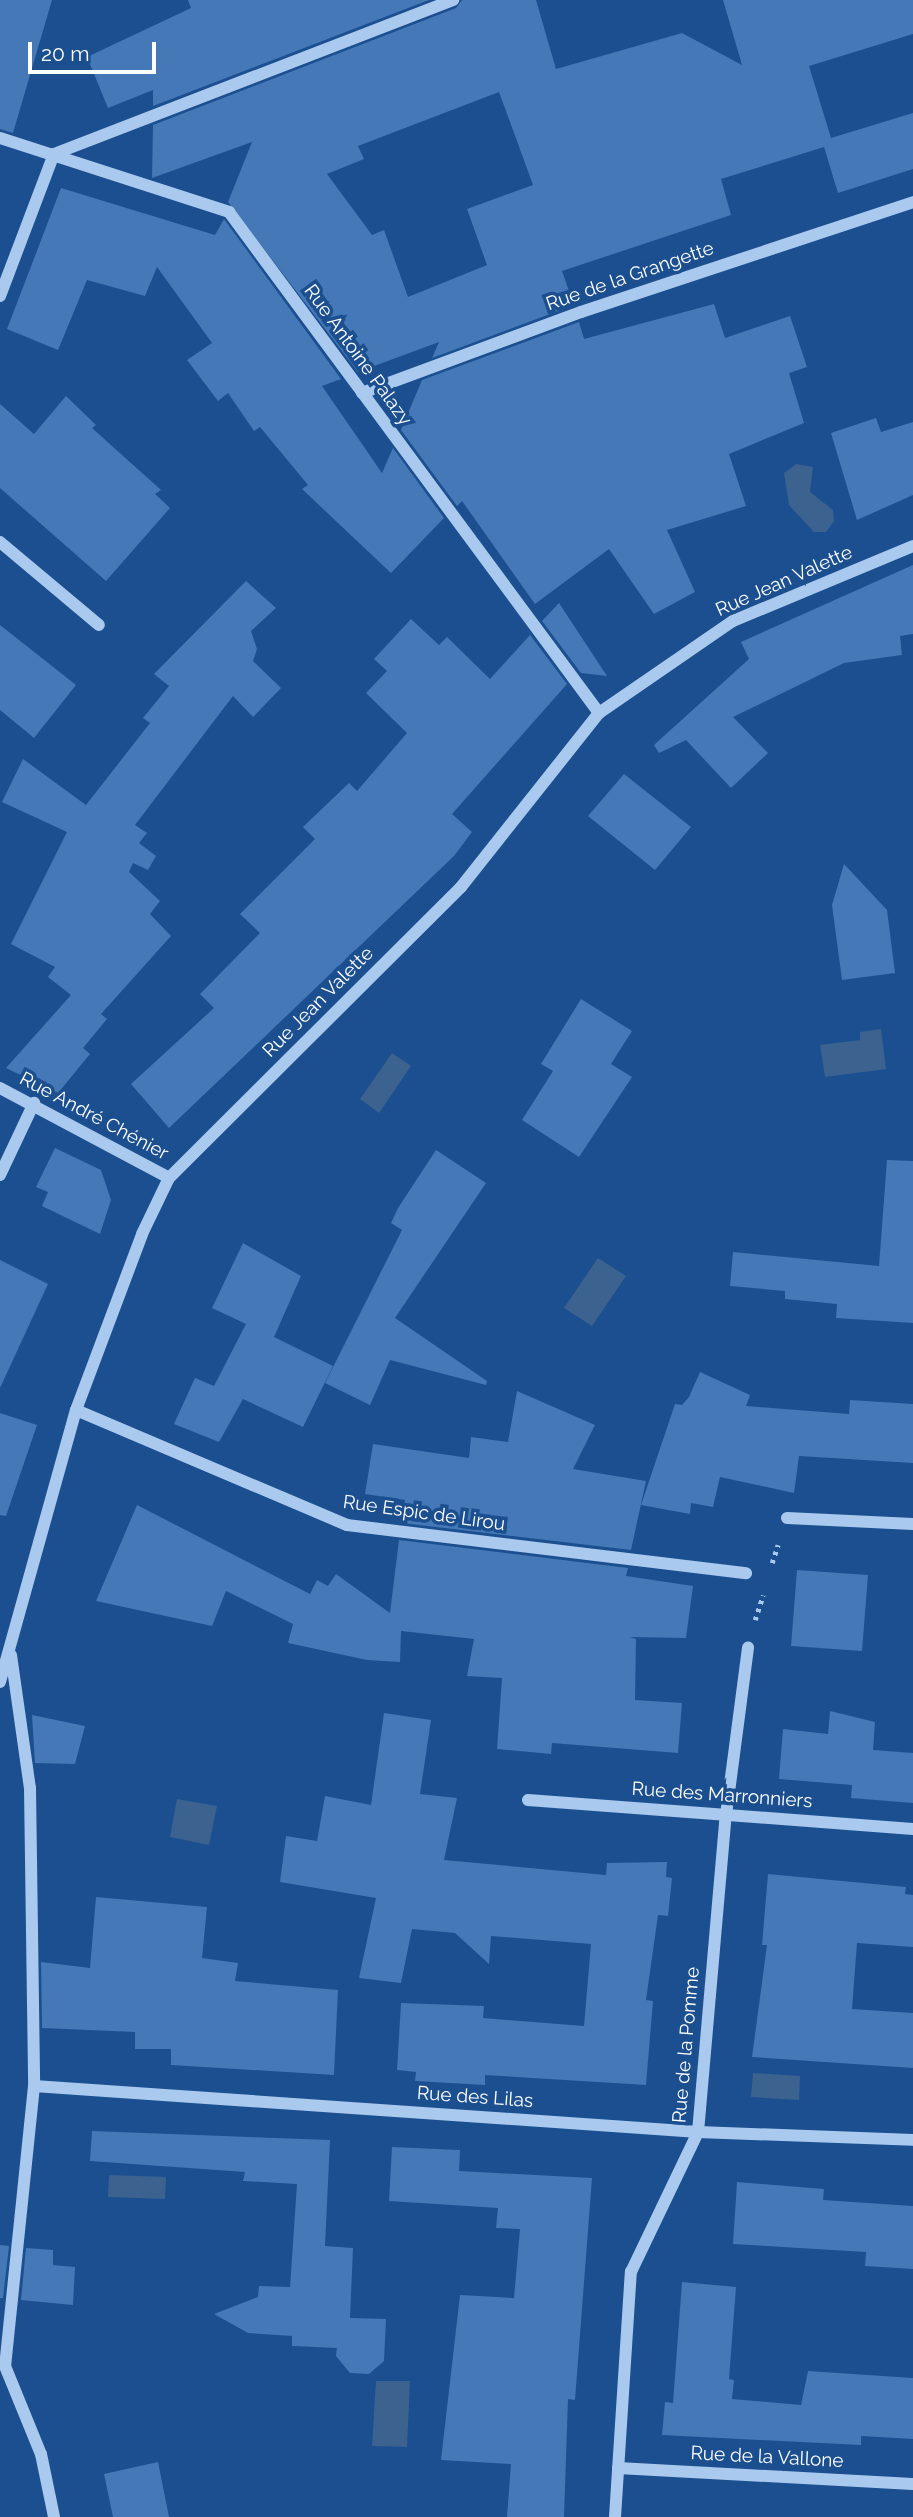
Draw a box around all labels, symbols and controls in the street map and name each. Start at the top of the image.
scale bar [32,28,159,72]
text: 20 m [41,41,89,66]
street label: Rue de la Grangette [543,237,717,315]
street label: Rue Antoine Palazy [299,280,417,430]
street label: Rue Jean Valette [712,540,856,622]
street label: Rue Jean Valette [258,942,378,1062]
street label: Rue André Chénier [15,1067,173,1165]
street label: Rue Espic de Lirou [342,1490,506,1536]
street label: Rue des Marronniers [631,1777,813,1813]
street label: Rue de la Pomme [668,1966,704,2124]
street label: Rue des Lilas [416,2082,534,2112]
street label: Rue de la Vallone [690,2442,844,2472]

